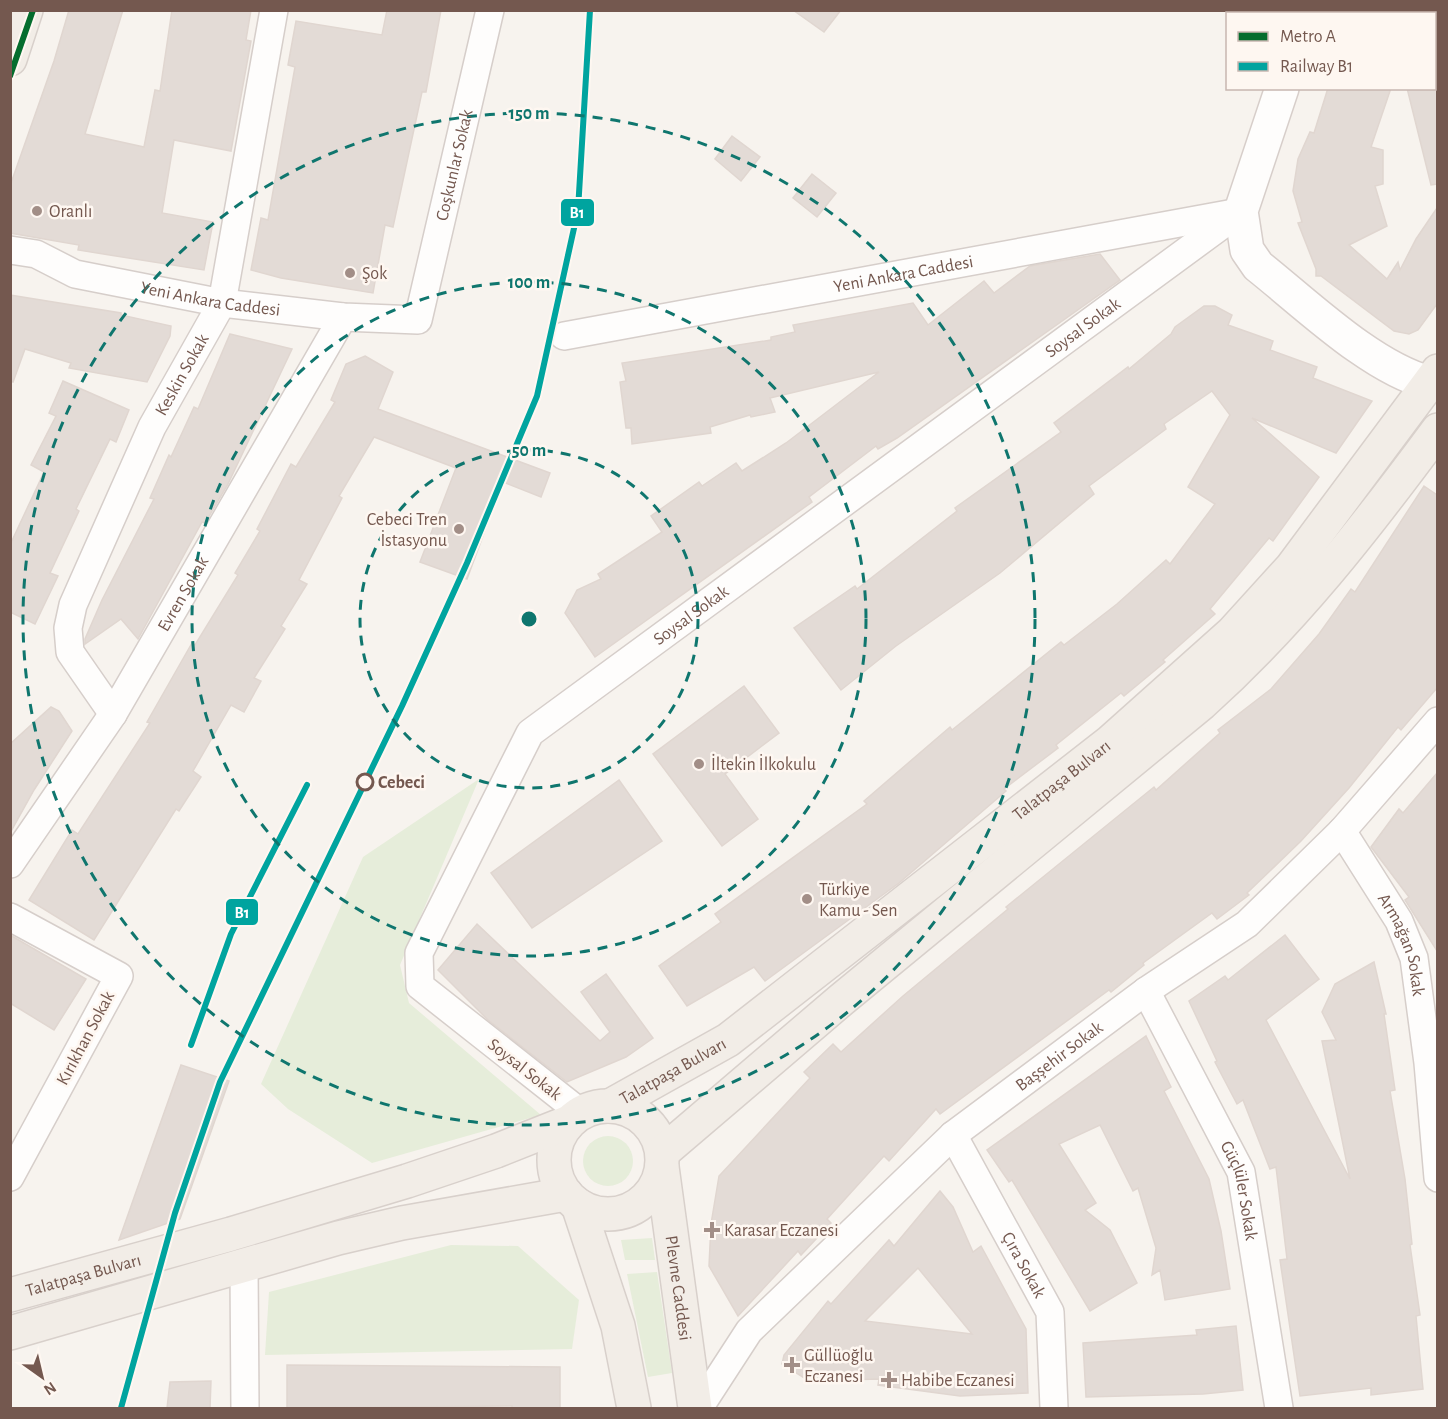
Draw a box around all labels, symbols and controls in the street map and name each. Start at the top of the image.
legend [1226,12,1436,90]
text: Metro A [1280,28,1336,46]
text: Railway B1 [1280,58,1353,76]
text: 150 m [509,105,549,123]
street label: Coşkunlar Sokak [433,107,477,223]
line badge: B1 [560,198,595,227]
place label: Oranlı [49,203,92,221]
marker: Oranlı [30,204,44,218]
text: B1 [569,205,585,221]
street label: Yeni Ankara Caddesi [832,253,975,296]
place label: Şok [362,265,388,283]
marker: Şok [343,266,357,280]
text: 100 m [508,274,550,292]
street label: Yeni Ankara Caddesi [139,279,281,320]
street label: Soysal Sokak [1042,294,1125,361]
street label: Keskin Sokak [152,330,213,419]
text: 50 m [512,442,546,460]
place label: Cebeci Tren İstasyonu [367,511,447,550]
marker: Cebeci Tren İstasyonu [452,522,466,536]
street label: Evren Sokak [155,553,213,635]
street label: Soysal Sokak [651,582,733,649]
centre of rings [519,609,539,629]
street label: Talatpaşa Bulvarı [1010,737,1114,824]
place label: İltekin İlkokulu [711,754,816,774]
marker: İltekin İlkokulu [692,757,706,771]
marker: Cebeci [356,773,374,791]
place label: Cebeci [378,774,425,792]
place label: Türkiye Kamu - Sen [819,881,898,920]
street label: Armağan Sokak [1374,890,1427,998]
marker: Türkiye Kamu - Sen [800,892,814,906]
line badge: B1 [225,898,259,926]
text: B1 [234,905,250,921]
street label: Kırıkhan Sokak [54,988,119,1088]
street label: Başşehir Sokak [1013,1018,1107,1095]
street label: Talatpaşa Bulvarı [617,1035,730,1109]
street label: Soysal Sokak [484,1036,565,1104]
street label: Güçlüler Sokak [1216,1138,1260,1243]
place label: Karasar Eczanesi [724,1222,839,1240]
marker: Karasar Eczanesi [705,1223,719,1237]
street label: Çıra Sokak [998,1229,1049,1302]
street label: Plevne Caddesi [661,1234,694,1342]
street label: Talatpaşa Bulvarı [24,1251,143,1300]
north arrow [12,1347,72,1407]
place label: Güllüoğlu Eczanesi [804,1347,873,1386]
marker: Güllüoğlu Eczanesi [785,1358,799,1372]
place label: Habibe Eczanesi [901,1372,1015,1390]
marker: Habibe Eczanesi [882,1373,896,1387]
text: N [41,1379,59,1398]

